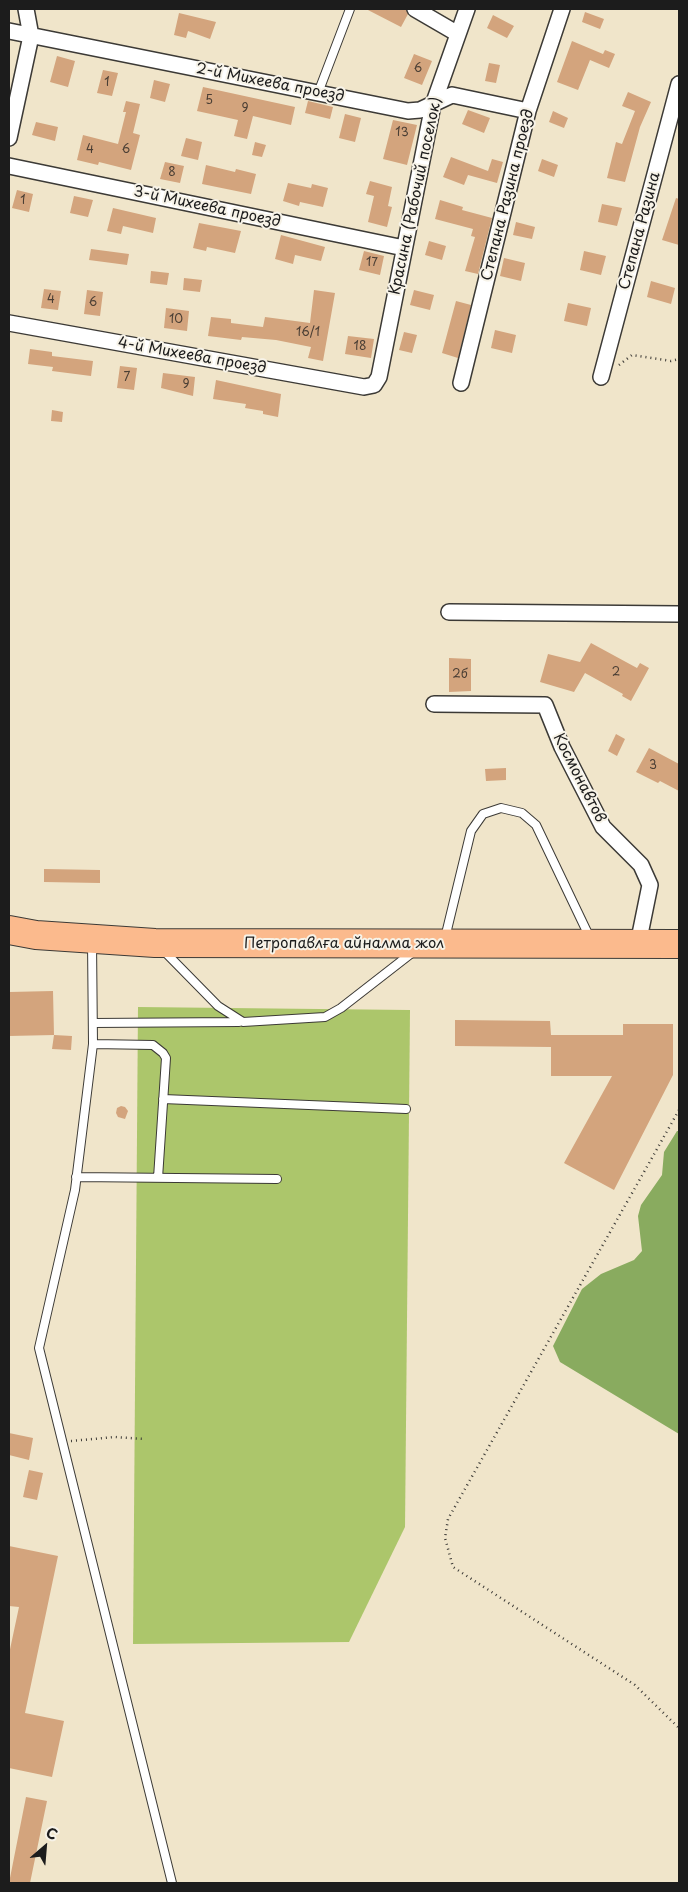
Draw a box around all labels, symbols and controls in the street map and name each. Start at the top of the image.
street label: 2-й Михеева проезд [194,60,346,106]
house number: 6 [414,62,422,76]
house number: 1 [104,76,110,90]
house number: 5 [205,94,213,108]
street label: Красина (Рабочий поселок) [386,95,446,297]
house number: 9 [241,102,249,116]
street label: Степана Разина проезд [478,107,538,283]
house number: 13 [395,126,409,140]
house number: 4 [86,143,94,157]
house number: 6 [122,143,130,157]
house number: 8 [168,166,176,180]
street label: Степана Разина [616,170,664,292]
street label: 3-й Михеева проезд [132,183,282,231]
house number: 1 [20,194,26,208]
house number: 17 [366,256,378,270]
house number: 4 [47,293,55,307]
house number: 6 [89,296,97,310]
house number: 10 [169,313,183,327]
house number: 16/1 [296,326,320,340]
street label: 4-й Михеева проезд [116,334,268,378]
house number: 18 [354,340,366,354]
house number: 7 [124,371,130,385]
house number: 9 [182,378,190,392]
house number: 2 [612,666,620,680]
house number: 2б [452,668,468,682]
street label: Космонавтов [549,730,609,826]
house number: 3 [649,759,657,773]
street label: Петропавлға айналма жол [244,935,444,953]
text: С [43,1821,61,1845]
north arrow [20,1822,70,1872]

